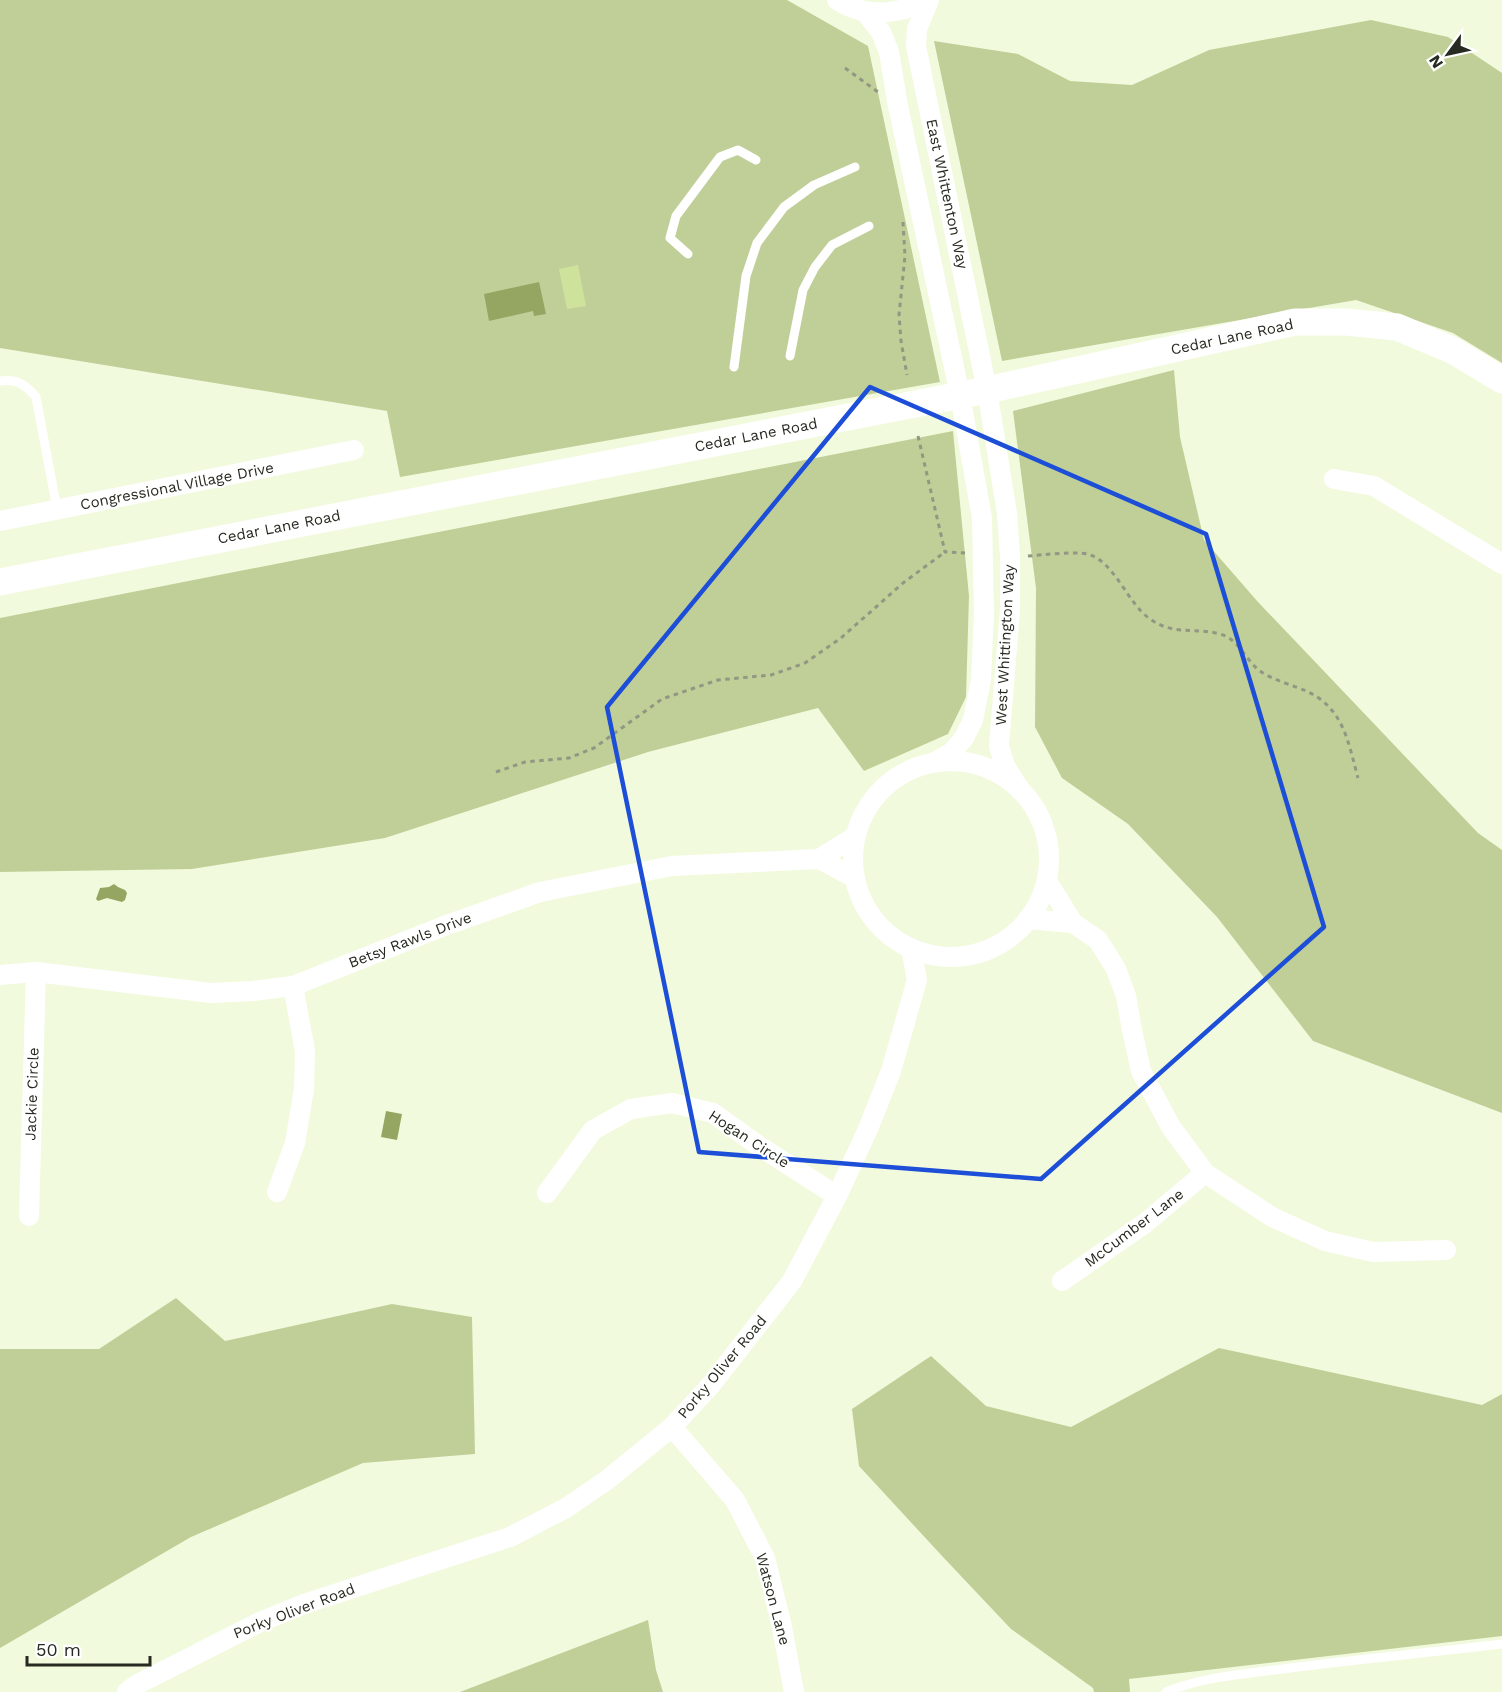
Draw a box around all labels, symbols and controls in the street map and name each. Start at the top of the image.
north arrow [1418,24,1478,84]
text: N [1425,52,1447,72]
street label: East Whittenton Way [922,117,972,271]
street label: Cedar Lane Road [1169,315,1295,359]
street label: Cedar Lane Road [693,414,819,456]
street label: Congressional Village Drive [79,458,275,514]
street label: Cedar Lane Road [216,506,342,548]
street label: West Whittington Way [992,564,1018,726]
street label: Betsy Rawls Drive [346,908,474,972]
street label: Jackie Circle [21,1047,43,1141]
street label: Hogan Circle [705,1106,793,1172]
street label: McCumber Lane [1081,1185,1187,1271]
street label: Porky Oliver Road [674,1312,770,1422]
street label: Watson Lane [752,1551,794,1647]
street label: Porky Oliver Road [231,1580,357,1642]
scale bar [27,1629,150,1667]
text: 50 m [36,1639,81,1660]

